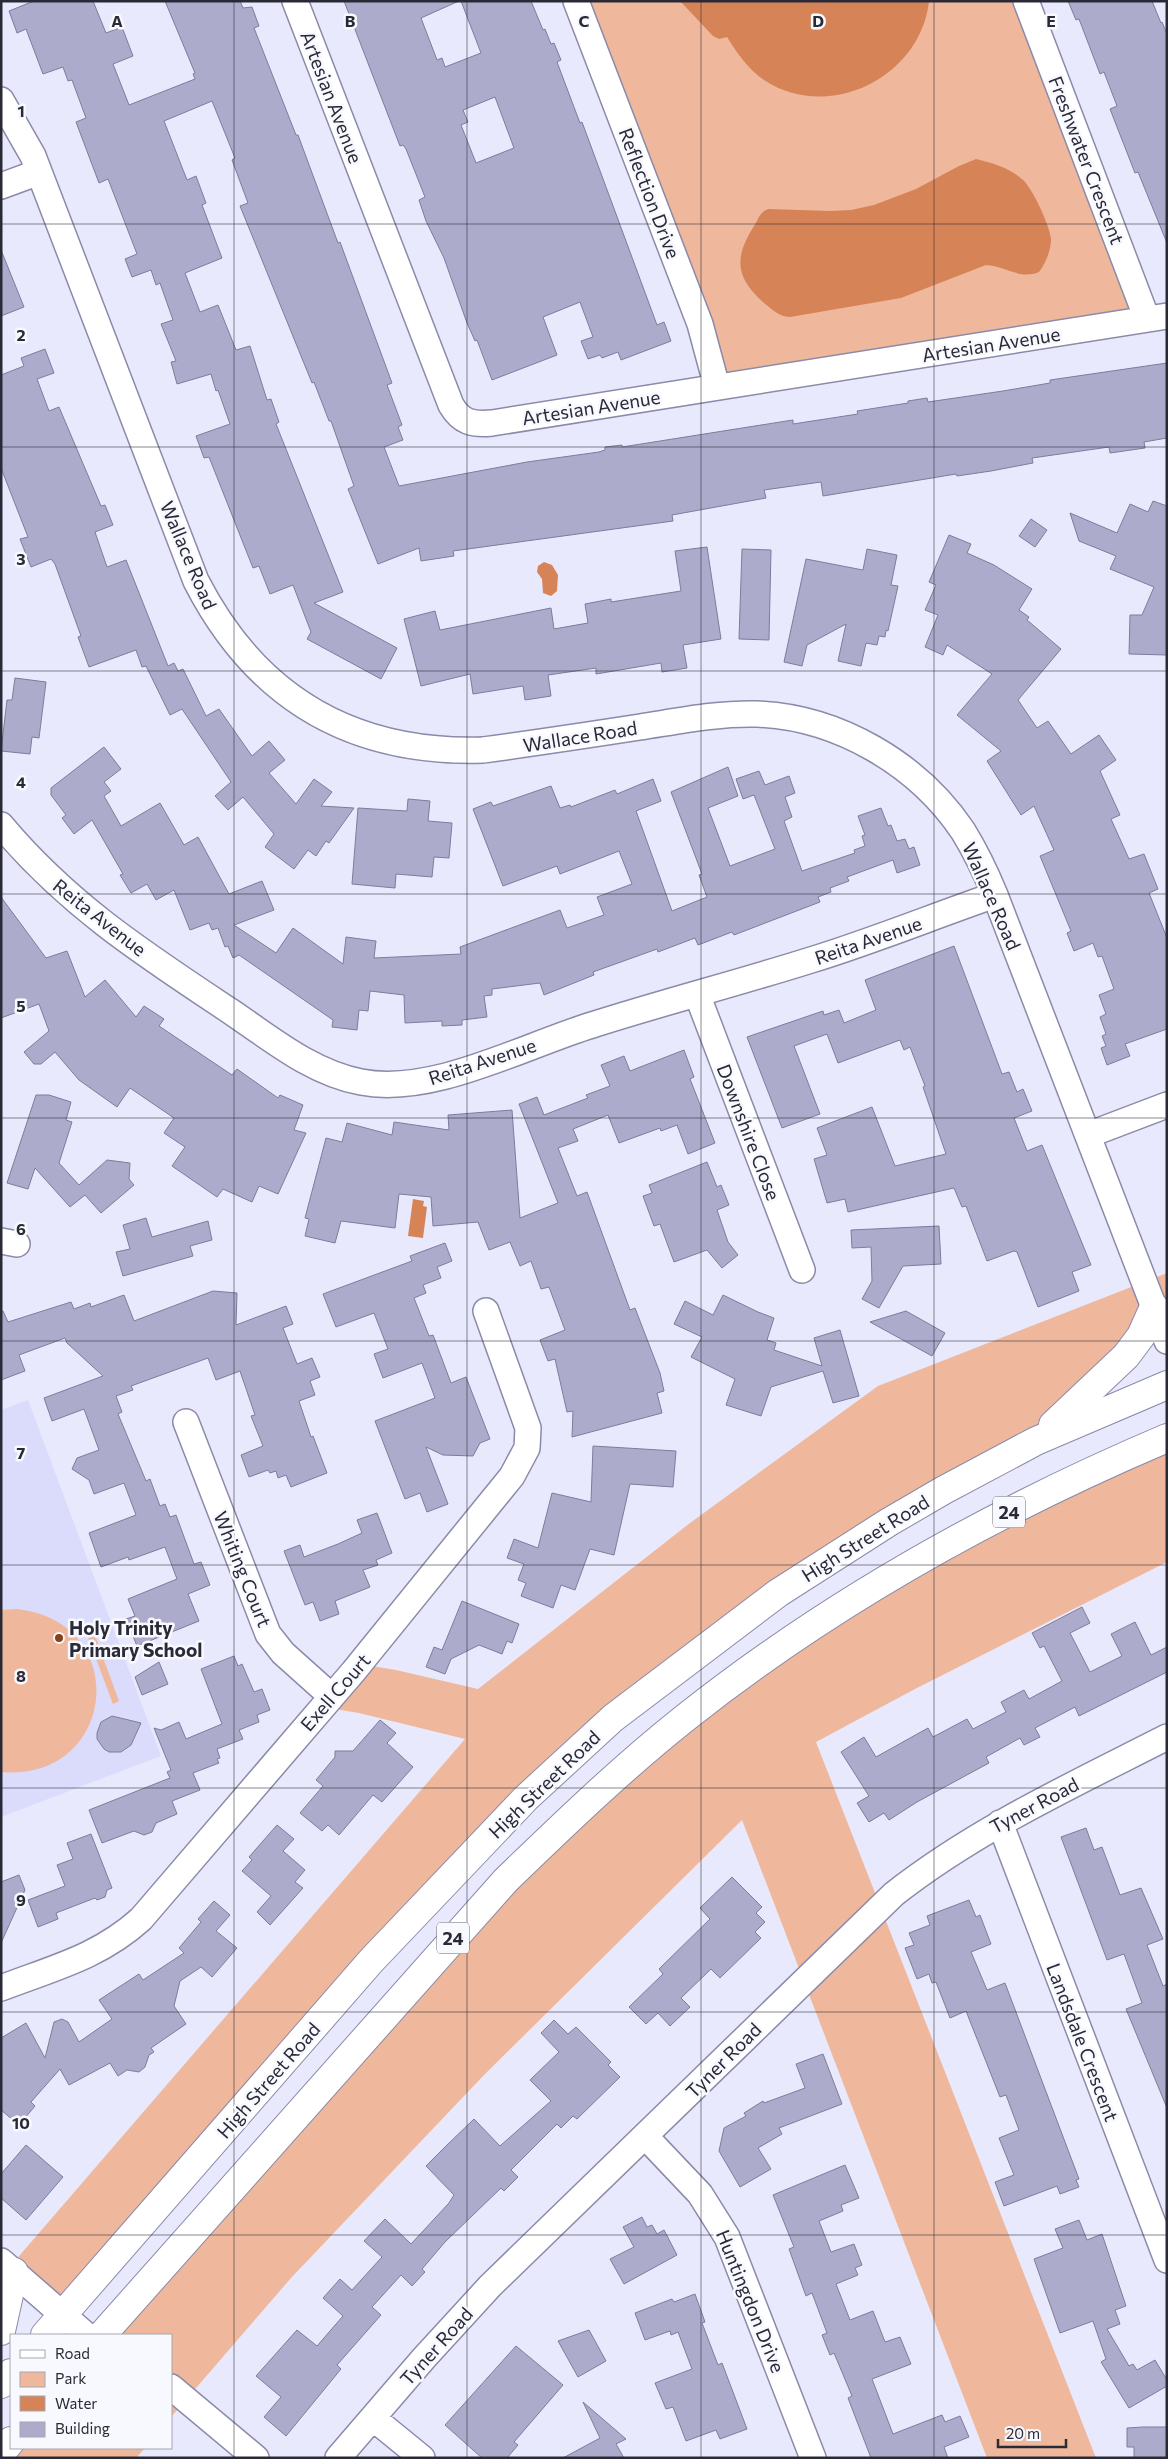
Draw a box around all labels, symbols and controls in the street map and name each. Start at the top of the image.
text: A [111,11,123,30]
text: B [345,11,356,30]
text: C [579,11,590,30]
text: D [812,11,824,30]
text: E [1046,11,1056,30]
street label: Artesian Avenue [296,28,368,166]
street label: Freshwater Crescent [1044,73,1130,247]
text: 1 [17,101,25,120]
street label: Reflection Drive [615,124,685,262]
street label: Artesian Avenue [920,322,1062,366]
text: 2 [16,325,26,344]
street label: Artesian Avenue [520,385,662,429]
street label: Wallace Road [156,497,222,613]
text: 3 [16,549,26,568]
street label: Wallace Road [521,716,639,756]
text: 4 [16,772,26,791]
street label: Wallace Road [958,839,1026,953]
street label: Reita Avenue [49,874,151,960]
street label: Reita Avenue [811,911,925,969]
text: 5 [16,996,26,1015]
street label: Reita Avenue [425,1033,539,1089]
street label: Downshire Close [712,1061,786,1203]
text: 6 [16,1219,26,1238]
text: 7 [17,1443,26,1462]
street label: High Street Road [797,1490,933,1586]
road number: 24 [993,1496,1025,1528]
street label: Whiting Court [209,1508,277,1631]
place label: Holy Trinity Primary School [69,1616,202,1661]
marker: Holy Trinity Primary School [53,1632,65,1644]
street label: Exell Court [295,1649,375,1735]
text: 8 [16,1666,26,1685]
street label: High Street Road [484,1725,604,1843]
street label: Tyner Road [986,1772,1082,1838]
text: 9 [16,1890,26,1909]
road number: 24 [437,1922,469,1954]
street label: Landsdale Crescent [1042,1960,1124,2125]
street label: High Street Road [212,2017,324,2143]
street label: Tyner Road [680,2017,766,2103]
text: 10 [12,2113,30,2132]
street label: Huntingdon Drive [712,2226,790,2376]
street label: Tyner Road [395,2302,477,2390]
legend [10,2334,172,2449]
text: Road [55,2344,90,2362]
text: Park [55,2369,86,2387]
text: Water [55,2394,97,2412]
scale bar [998,2416,1066,2448]
text: Building [55,2419,110,2437]
text: 20 m [1006,2424,1040,2442]

